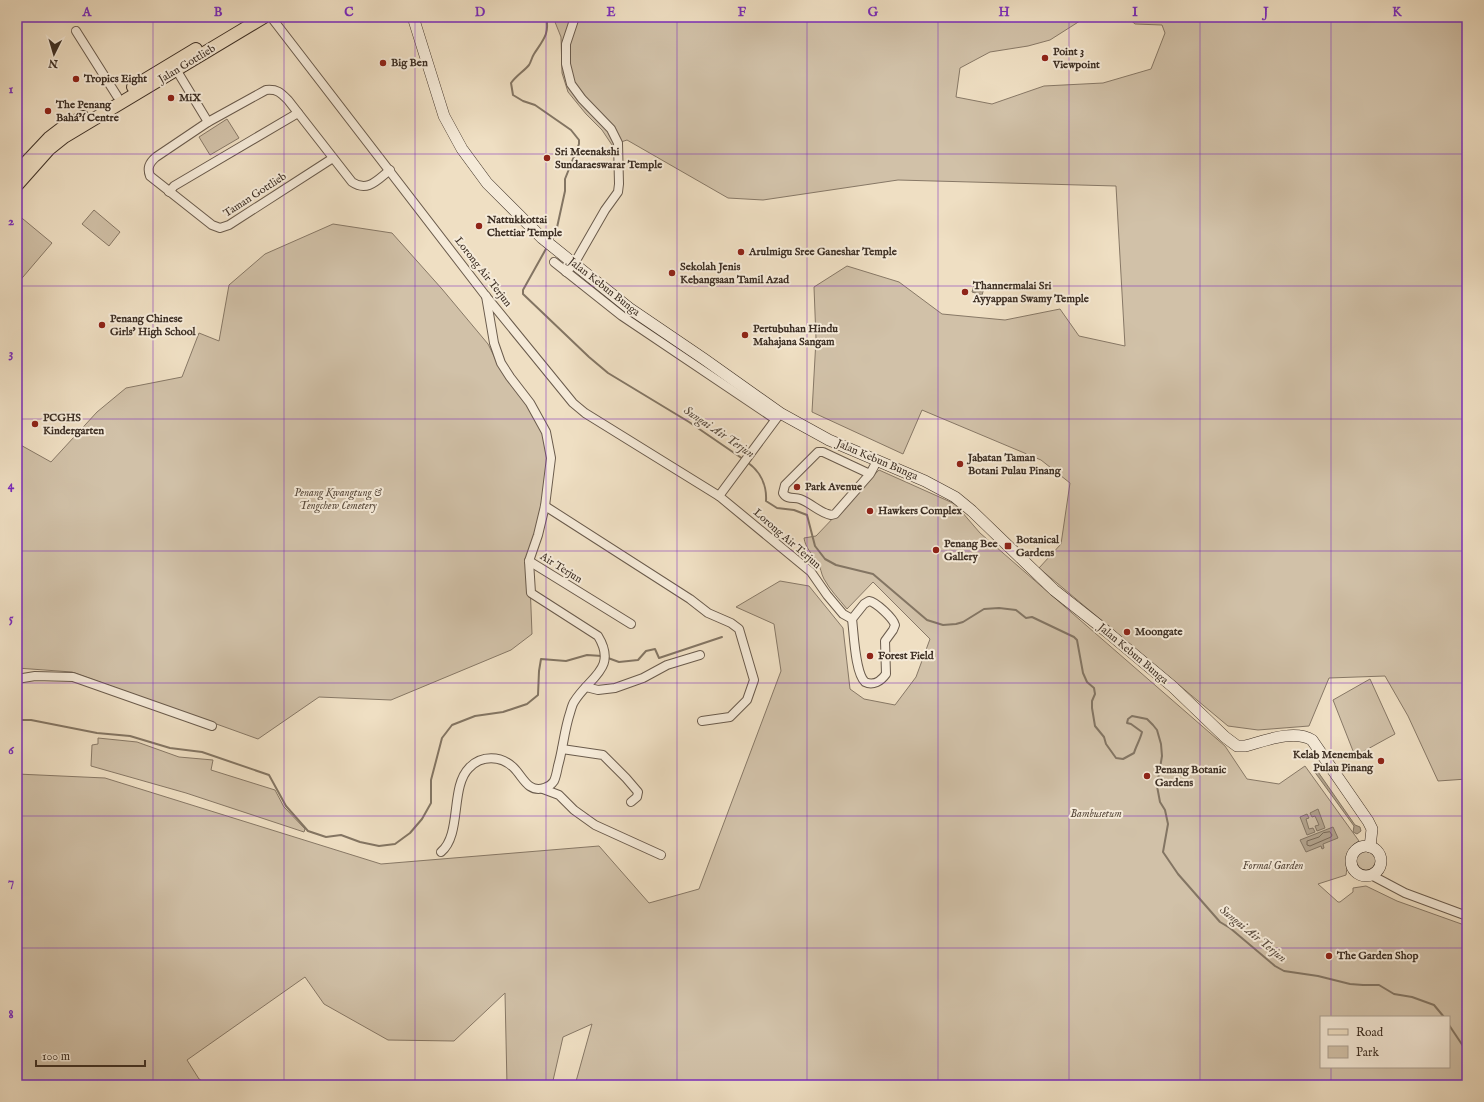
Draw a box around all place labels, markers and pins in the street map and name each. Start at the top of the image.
place label: Point 3 Viewpoint [1052,45,1100,72]
marker: Point 3 Viewpoint [1040,53,1050,63]
place label: Big Ben [391,56,428,70]
marker: Big Ben [378,58,388,68]
place label: Tropics Eight [83,72,147,86]
marker: Tropics Eight [71,74,81,84]
place label: MiX [179,91,202,105]
marker: MiX [166,93,176,103]
place label: The Penang Bahá’í Centre [55,98,119,125]
marker: The Penang Bahá’í Centre [43,106,53,116]
place label: Sri Meenakshi Sundaraeswarar Temple [555,145,662,172]
marker: Sri Meenakshi Sundaraeswarar Temple [542,153,552,163]
place label: Nattukkottai Chettiar Temple [486,213,562,240]
marker: Nattukkottai Chettiar Temple [474,221,484,231]
place label: Arulmigu Sree Ganeshar Temple [748,245,897,259]
marker: Arulmigu Sree Ganeshar Temple [736,247,746,257]
place label: Sekolah Jenis Kebangsaan Tamil Azad [680,260,790,287]
marker: Sekolah Jenis Kebangsaan Tamil Azad [667,268,677,278]
place label: Thannermalai Sri Ayyappan Swamy Temple [972,279,1089,306]
marker: Thannermalai Sri Ayyappan Swamy Temple [960,287,970,297]
place label: Penang Chinese Girls' High School [110,312,197,339]
marker: Penang Chinese Girls' High School [97,320,107,330]
place label: Pertubuhan Hindu Mahajana Sangam [753,322,838,349]
marker: Pertubuhan Hindu Mahajana Sangam [740,330,750,340]
place label: PCGHS Kindergarten [43,411,104,438]
marker: PCGHS Kindergarten [30,419,40,429]
place label: Jabatan Taman Botani Pulau Pinang [966,451,1062,478]
marker: Jabatan Taman Botani Pulau Pinang [955,459,965,469]
place label: Park Avenue [805,480,862,494]
marker: Park Avenue [792,482,802,492]
place label: Hawkers Complex [878,504,963,518]
marker: Hawkers Complex [865,506,875,516]
place label: Botanical Gardens [1016,533,1060,560]
place label: Penang Bee Gallery [944,537,997,564]
marker: Botanical Gardens [1003,541,1013,551]
marker: Penang Bee Gallery [931,545,941,555]
place label: Moongate [1135,625,1182,639]
marker: Moongate [1122,627,1132,637]
place label: Forest Field [878,649,935,663]
marker: Forest Field [865,651,875,661]
place label: Kelab Menembak Pulau Pinang [1293,748,1374,775]
marker: Kelab Menembak Pulau Pinang [1376,756,1386,766]
place label: Penang Botanic Gardens [1155,763,1227,790]
marker: Penang Botanic Gardens [1142,771,1152,781]
place label: The Garden Shop [1336,949,1418,963]
marker: The Garden Shop [1324,951,1334,961]

